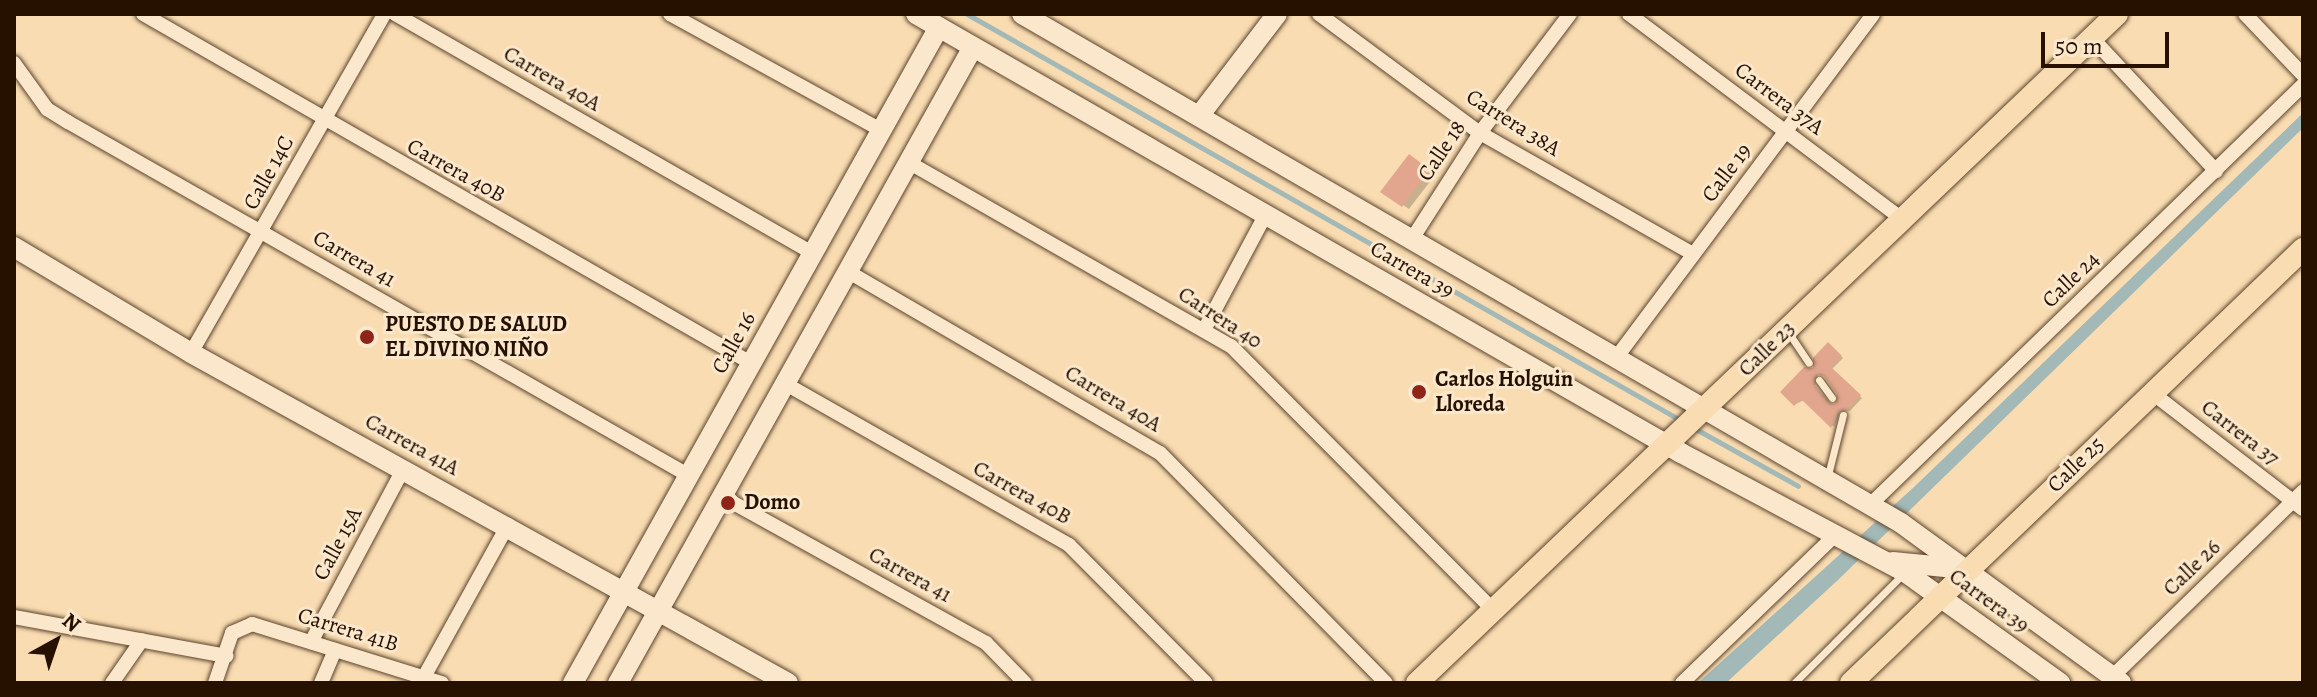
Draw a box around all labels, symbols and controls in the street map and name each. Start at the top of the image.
scale bar [2045,16,2173,66]
text: 50 m [2055,30,2103,62]
street label: Carrera 40A [499,41,605,117]
street label: Carrera 37A [1729,57,1829,141]
street label: Carrera 38A [1461,84,1565,162]
street label: Calle 18 [1412,116,1472,186]
street label: Calle 14C [238,132,300,214]
street label: Carrera 40B [402,133,510,209]
street label: Calle 19 [1696,138,1758,208]
street label: Carrera 41 [308,225,400,293]
street label: Carrera 39 [1365,235,1459,305]
street label: Calle 24 [2037,246,2105,314]
street label: Carrera 40 [1173,281,1267,355]
street label: Calle 16 [706,307,762,379]
place label: PUESTO DE SALUD EL DIVINO NIÑO [385,311,567,362]
street label: Calle 23 [1733,316,1801,382]
marker: PUESTO DE SALUD EL DIVINO NIÑO [356,326,378,348]
street label: Carrera 40A [1060,360,1166,438]
place label: Carlos Holguin Lloreda [1435,366,1573,418]
marker: Carlos Holguin Lloreda [1410,383,1428,401]
street label: Carrera 37 [2196,394,2284,472]
street label: Carrera 41A [360,408,464,482]
street label: Calle 25 [2042,432,2110,498]
street label: Carrera 40B [968,455,1076,531]
place label: Domo [744,490,800,516]
marker: Domo [719,494,737,512]
street label: Calle 15A [308,503,368,585]
street label: Calle 26 [2158,534,2226,602]
street label: Carrera 41 [864,541,956,609]
street label: Carrera 39 [1944,563,2034,639]
north arrow [16,601,96,681]
street label: Carrera 41B [294,602,402,658]
text: N [56,606,87,639]

